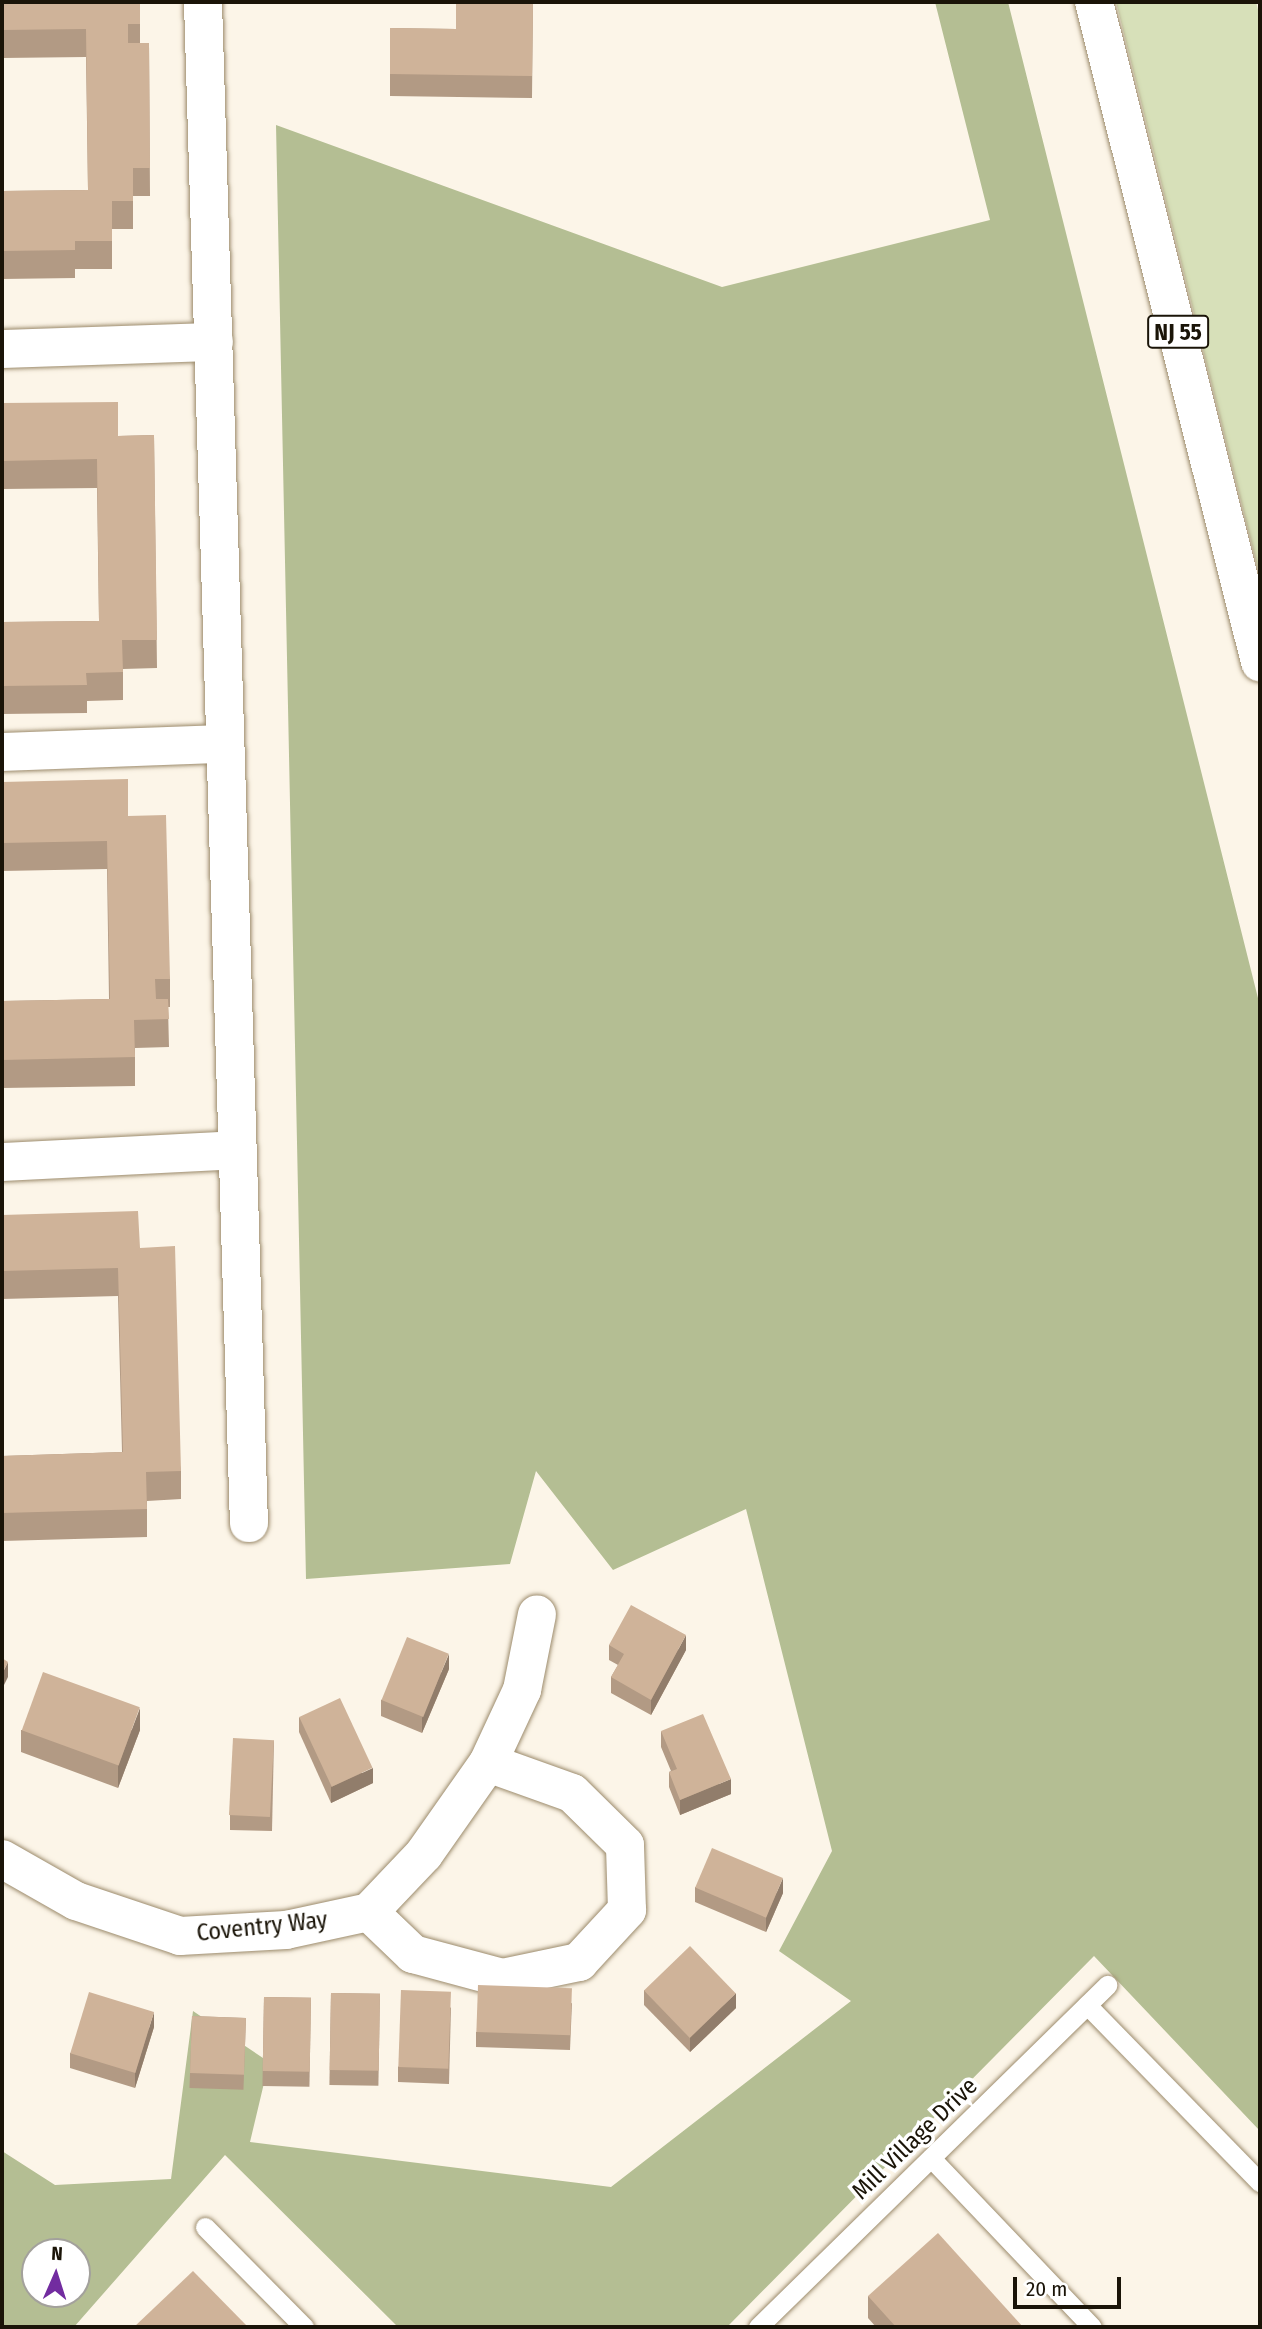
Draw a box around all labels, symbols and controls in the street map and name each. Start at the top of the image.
road number: NJ 55 [1146,312,1210,352]
street label: Coventry Way [195,1906,329,1948]
street label: Mill Village Drive [846,2072,984,2206]
north arrow [21,2238,91,2308]
text: N [51,2242,63,2265]
scale bar [1017,2262,1126,2306]
text: 20 m [1026,2276,1067,2302]

